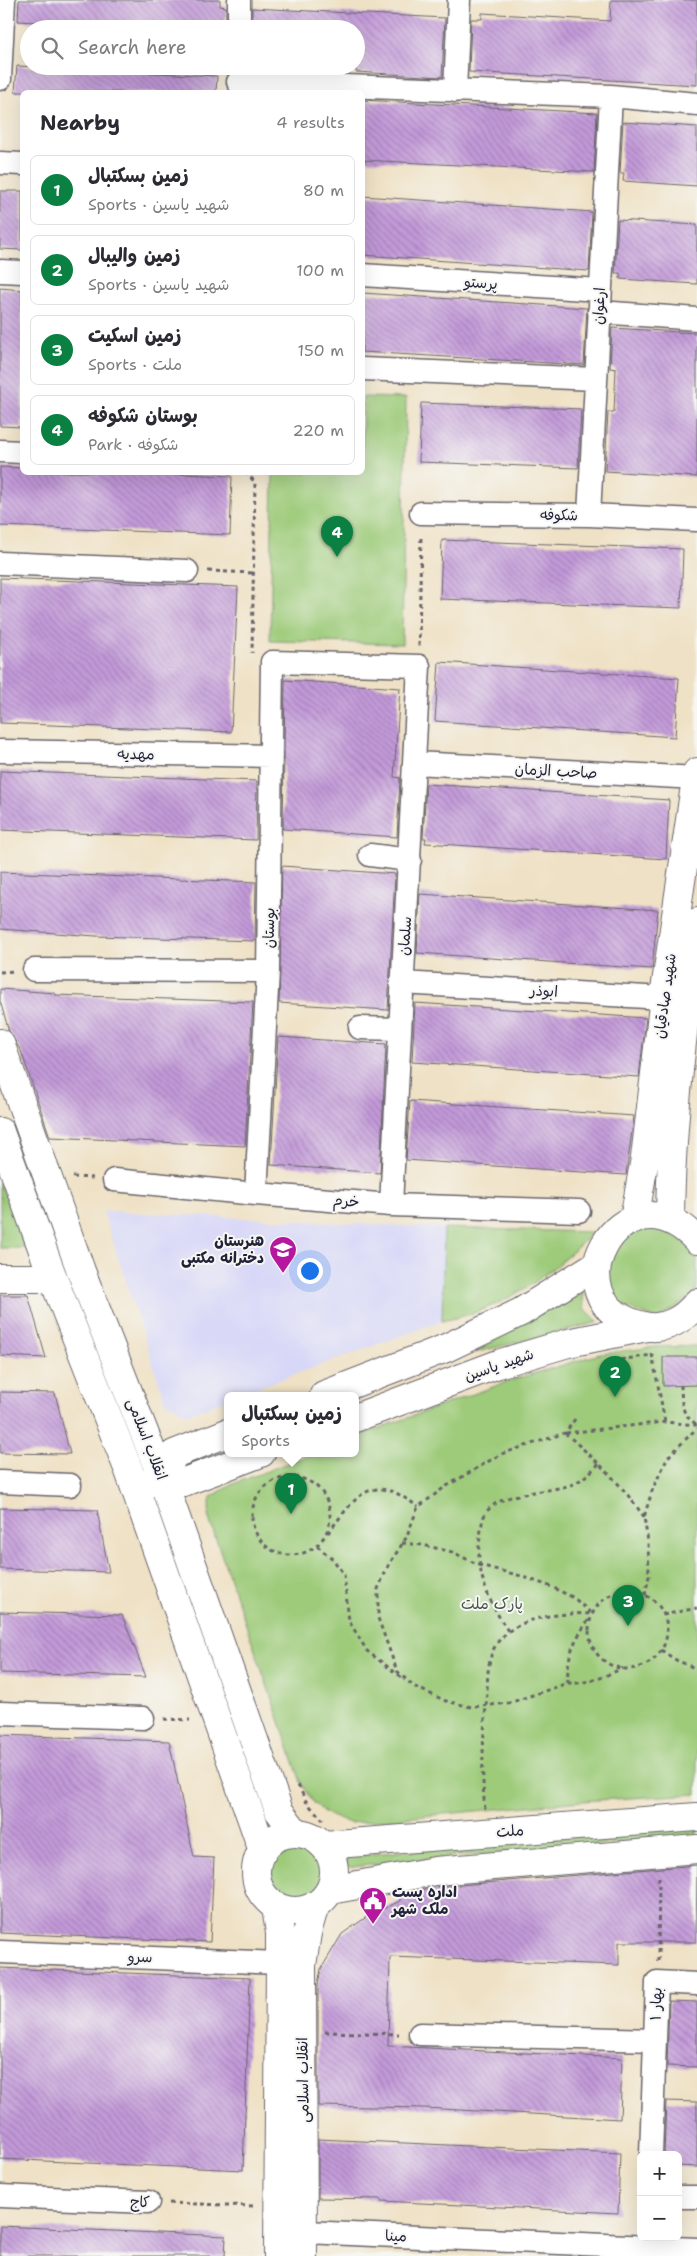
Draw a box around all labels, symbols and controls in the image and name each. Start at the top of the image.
search box [20,20,365,75]
icon: search [38,34,66,62]
text: Search here [78,35,187,60]
text: Nearby [40,109,120,137]
text: 4 results [276,112,345,133]
text: زمین بسکتبال [88,163,189,188]
text: 1 [53,180,61,201]
text: 80 m [303,180,344,201]
text: Sports · شهید یاسین [88,194,229,215]
text: زمین والیبال [88,243,180,268]
text: 2 [51,260,63,281]
text: 100 m [296,260,344,281]
street label: پرستو [463,272,499,294]
text: Sports · شهید یاسین [88,274,229,295]
street label: ارغوان [588,287,610,325]
text: زمین اسکیت [88,323,181,348]
text: 3 [51,340,63,361]
text: 150 m [297,340,344,361]
text: Sports · ملت [88,354,182,375]
text: بوستان شکوفه [88,403,198,428]
text: 4 [51,420,63,441]
text: 220 m [292,420,344,441]
text: Park · شکوفه [88,434,178,455]
street label: شکوفه [540,505,578,525]
pin: 4 [321,516,353,557]
street label: مهدیه [117,744,155,764]
street label: صاحب الزمان [514,759,598,783]
street label: بوستان [259,907,279,949]
street label: سلمان [394,916,416,956]
street label: شهید صادقیان [649,952,681,1040]
street label: ابوذر [529,980,558,1002]
street label: خرم [332,1190,360,1214]
place label: هنرستان دخترانه مکتبی [181,1231,264,1268]
school or university icon: هنرستان دخترانه مکتبی [268,1235,298,1274]
your location [297,1258,323,1284]
street label: شهید یاسین [462,1344,536,1386]
pin: 2 [599,1356,631,1397]
popup [224,1392,359,1457]
street label: انقلاب اسلامی [122,1395,172,1483]
text: زمین بسکتبال [241,1401,342,1426]
text: Sports [241,1430,290,1451]
pin: 1 [275,1473,307,1514]
pin: 3 [612,1585,644,1626]
park label: پارک ملت [461,1594,523,1614]
street label: ملت [495,1820,525,1842]
place label: اداره پست ملک شهر [390,1882,457,1919]
public building icon: اداره پست ملک شهر [358,1886,388,1925]
street label: سرو [126,1947,153,1967]
street label: بهار ۱ [645,1987,667,2021]
street label: انقلاب اسلامی [292,2037,314,2123]
map controls [637,2151,682,2241]
button: + [637,2151,682,2196]
street label: کاج [130,2192,150,2212]
button: − [637,2196,682,2241]
street label: مینا [385,2226,407,2246]

